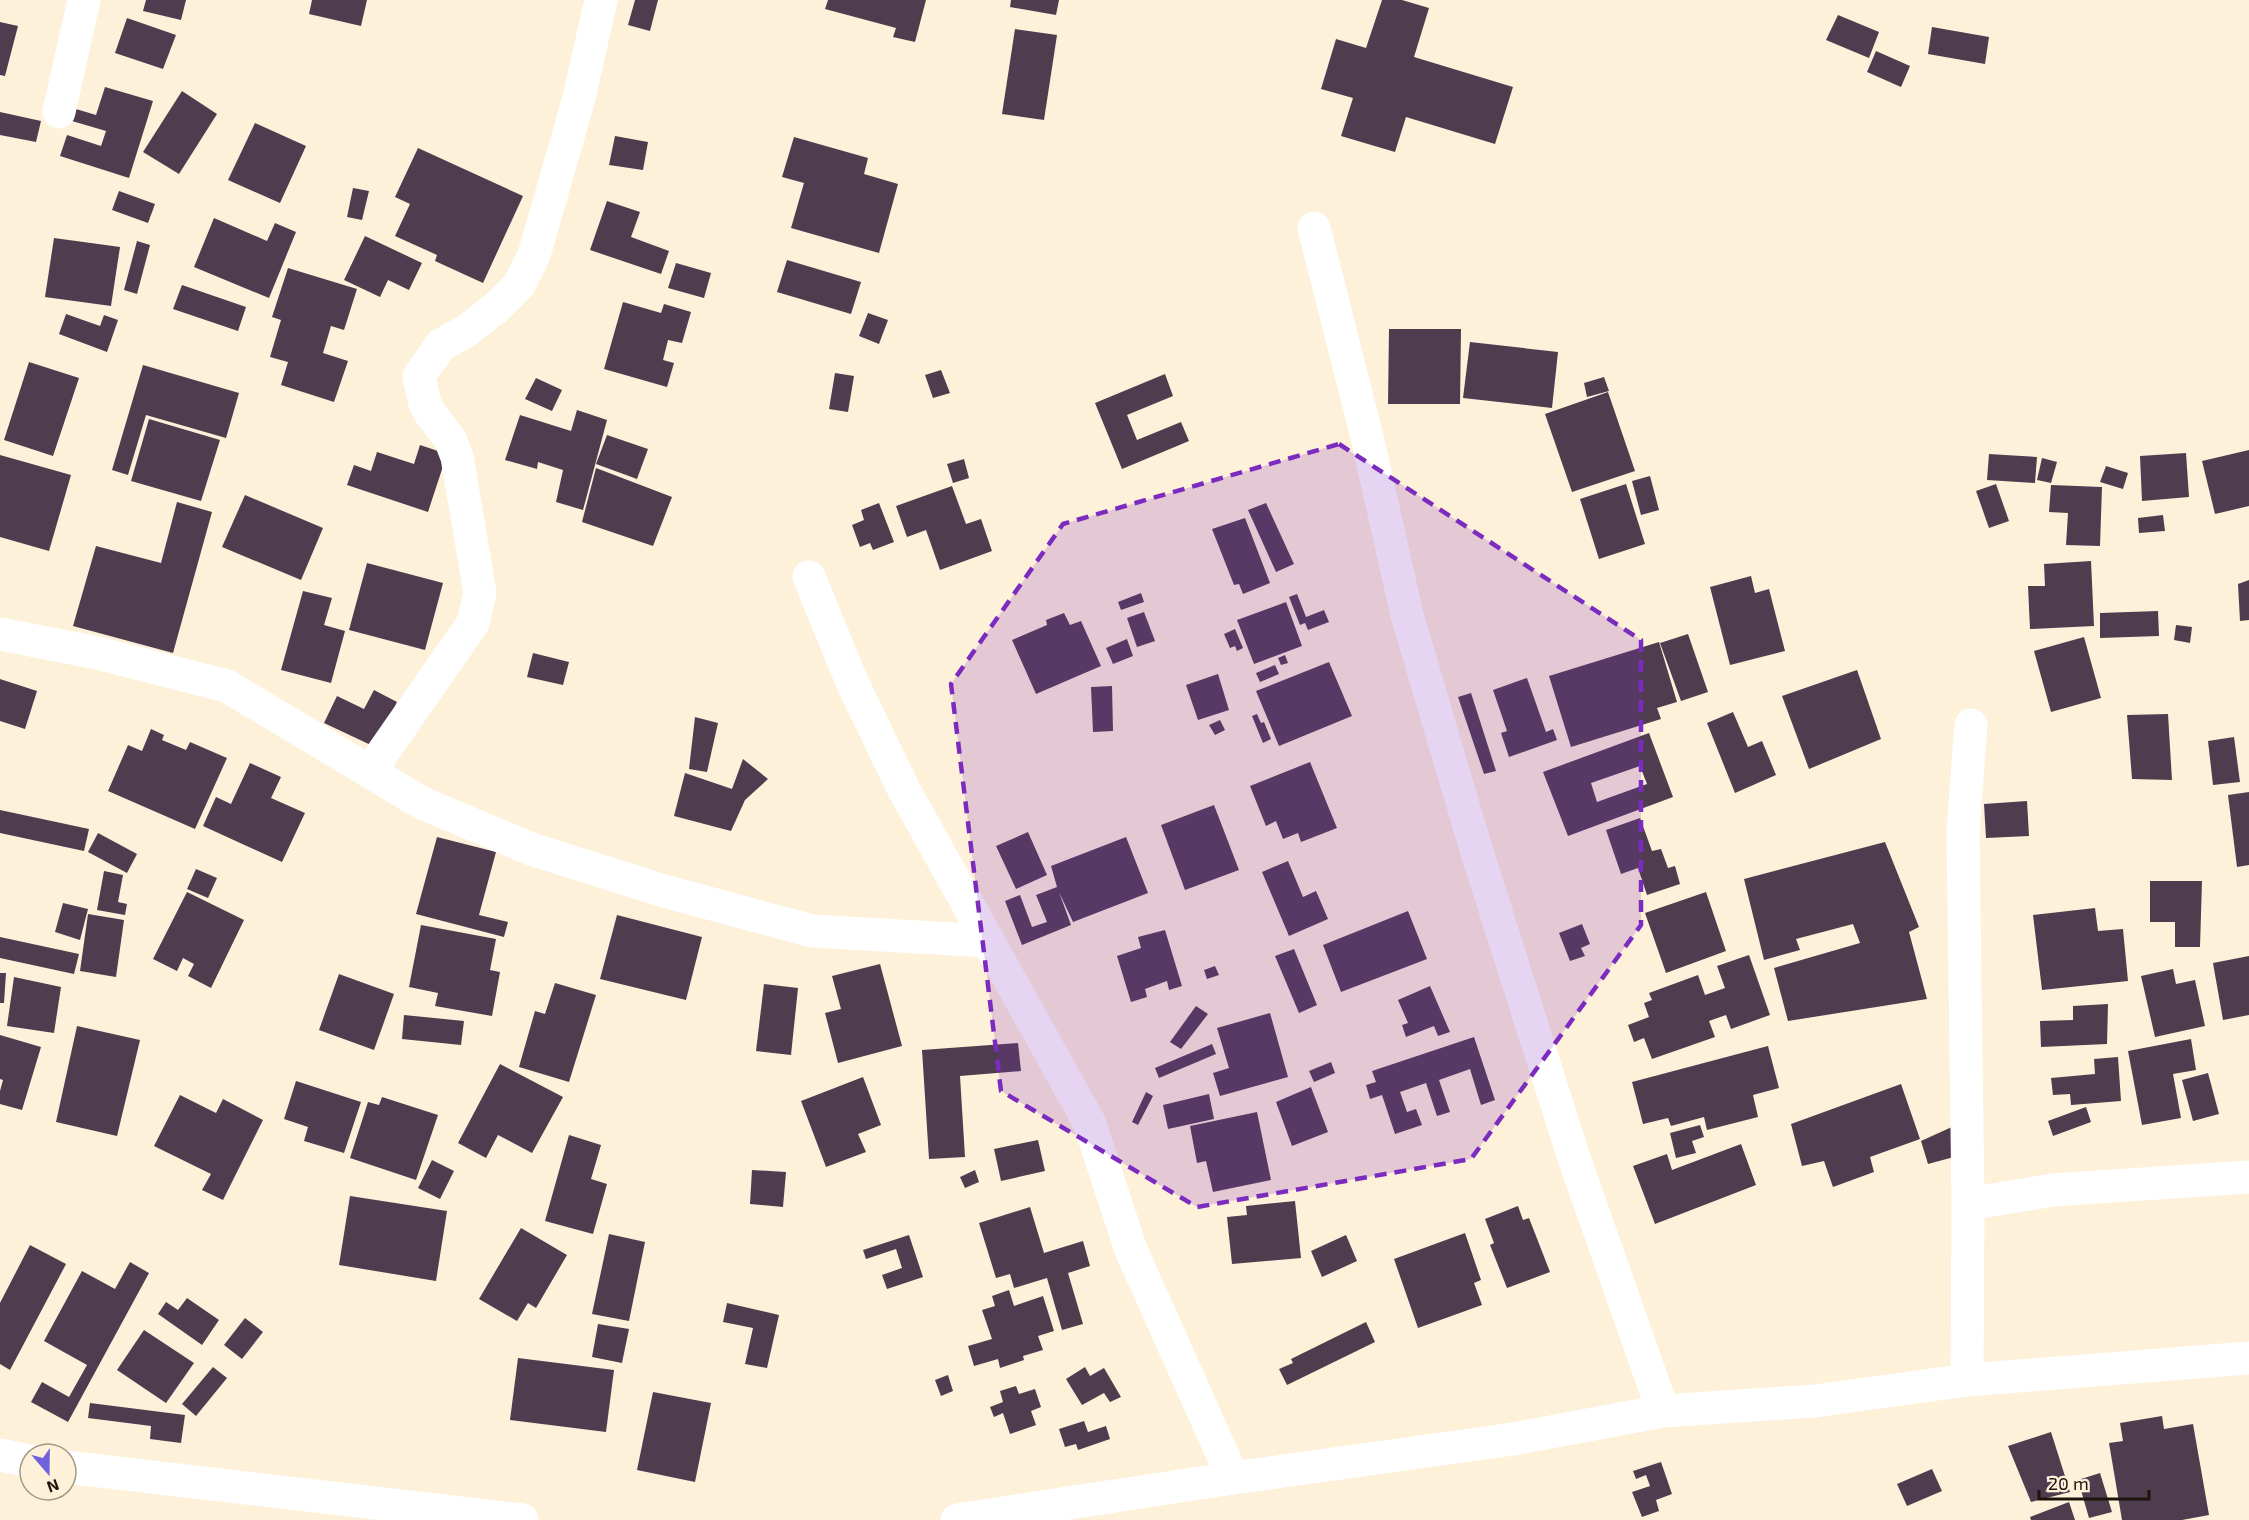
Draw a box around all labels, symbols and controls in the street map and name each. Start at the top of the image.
north arrow [18,1442,78,1502]
scale bar [2039,1463,2148,1501]
text: 20 m [2048,1472,2089,1494]
text: N [45,1476,62,1497]

